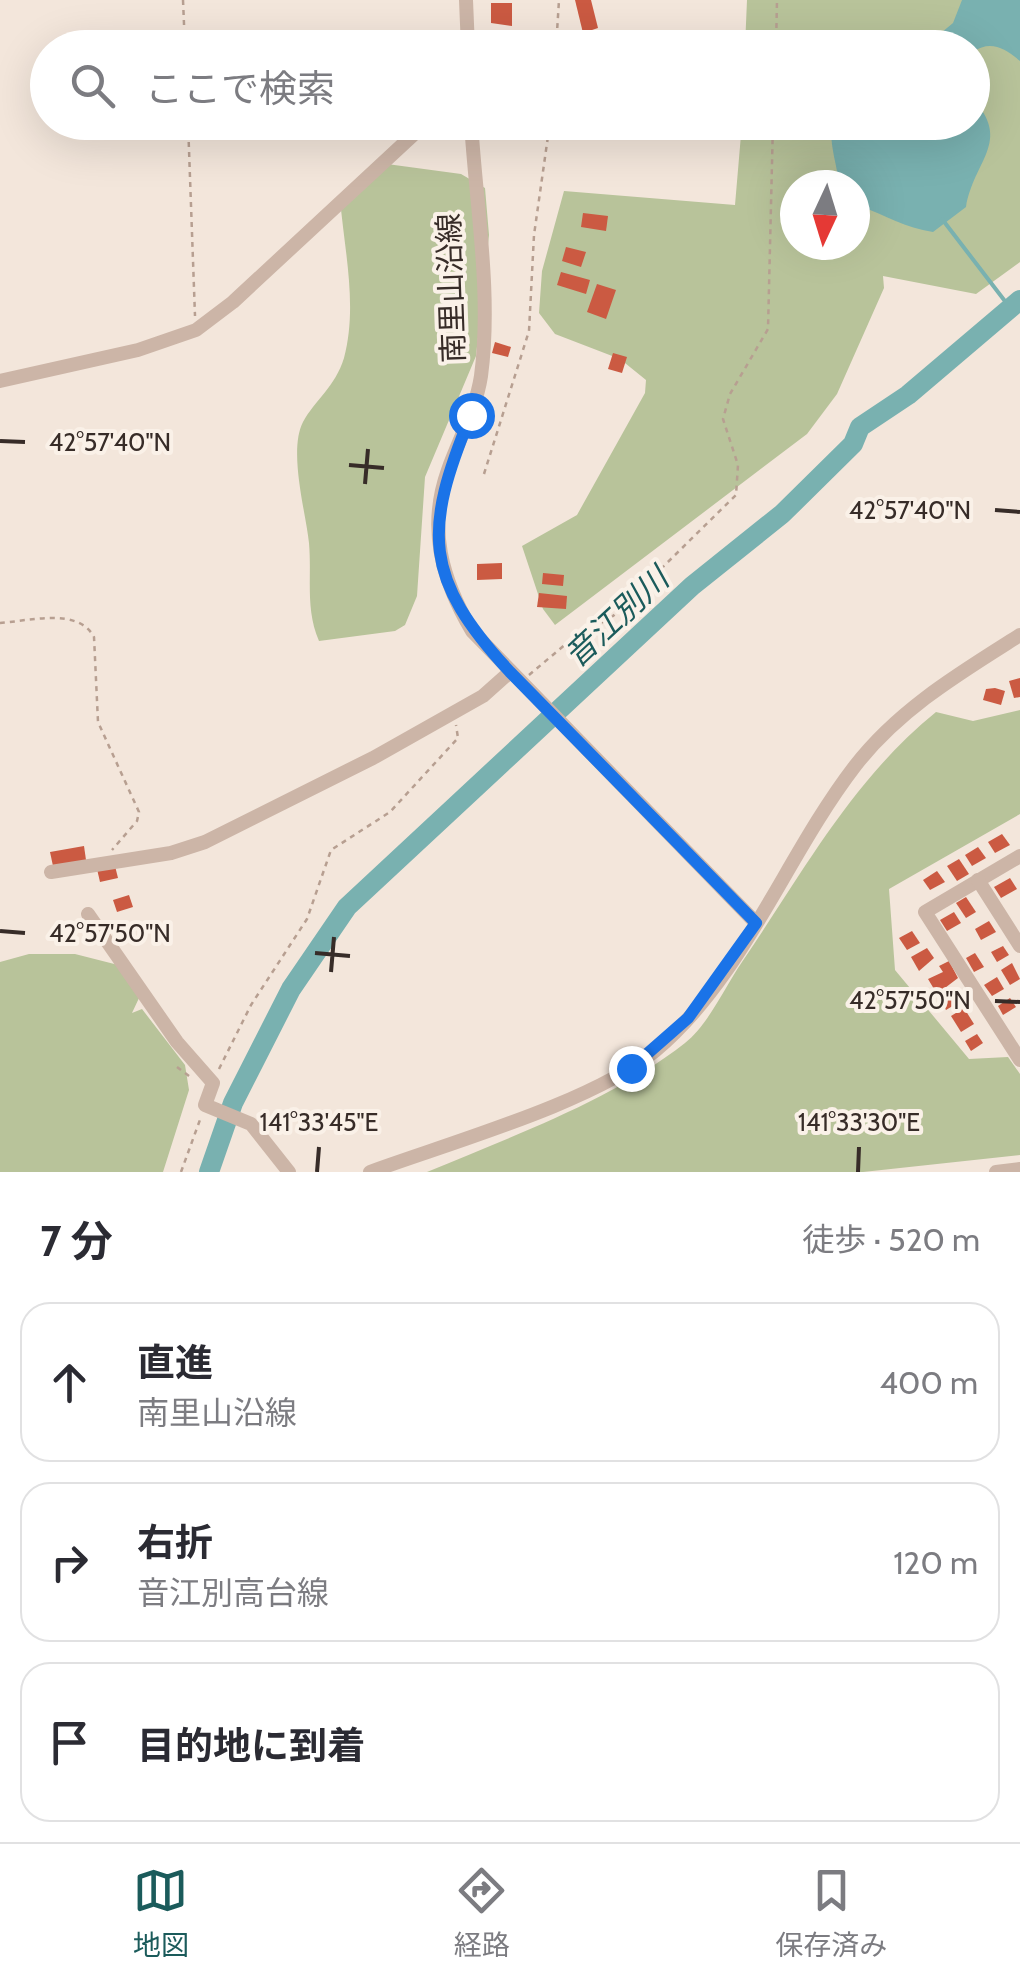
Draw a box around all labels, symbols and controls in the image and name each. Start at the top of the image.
search box [30,30,990,140]
icon: search [65,58,120,113]
text: ここで検索 [145,65,335,112]
north arrow [780,170,870,260]
street label: 南里山沿線 [430,212,472,364]
route start [449,393,495,439]
text: 42°57'40"N [49,427,171,457]
text: 42°57'40"N [849,495,971,525]
water label: 音江別川 [556,557,678,675]
text: 42°57'50"N [49,918,171,948]
text: 42°57'50"N [849,985,971,1015]
route end [609,1046,655,1092]
text: 141°33'45"E [260,1107,378,1137]
text: 141°33'30"E [798,1107,920,1137]
text: 7 分 [40,1215,113,1267]
text: 徒歩 · 520 m [802,1220,980,1259]
text: 直進 [137,1339,213,1386]
icon: ahead [42,1355,97,1410]
text: 400 m [880,1363,978,1402]
text: 南里山沿線 [137,1393,297,1432]
text: 右折 [137,1519,213,1566]
icon: right [42,1535,97,1590]
text: 120 m [893,1543,978,1582]
text: 音江別高台線 [137,1573,329,1612]
icon: arrive [42,1715,97,1770]
text: 目的地に到着 [137,1722,365,1769]
tab: 地図 [133,1863,189,1963]
tab: 経路 [454,1863,510,1963]
tab: 保存済み [775,1863,887,1963]

